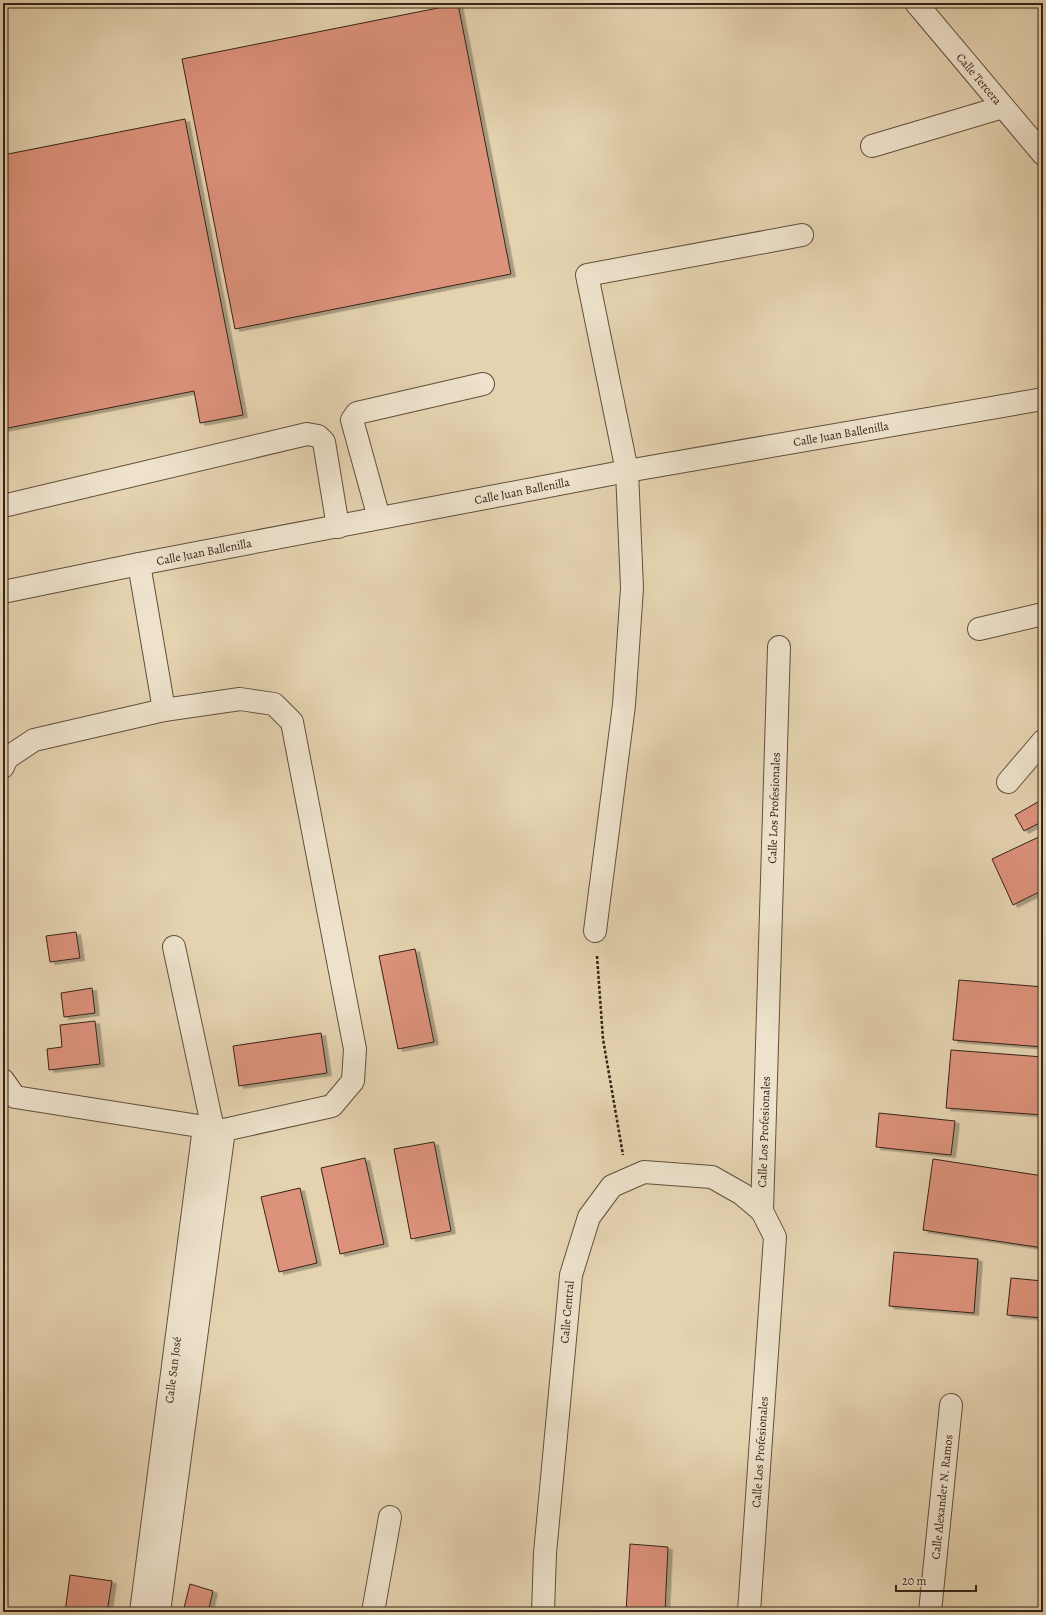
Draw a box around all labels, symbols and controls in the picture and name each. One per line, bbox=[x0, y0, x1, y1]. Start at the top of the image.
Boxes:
street label: Calle Tercera bbox=[953, 50, 1006, 108]
street label: Calle Juan Ballenilla bbox=[792, 418, 890, 450]
street label: Calle Juan Ballenilla bbox=[473, 474, 571, 508]
street label: Calle Juan Ballenilla bbox=[155, 535, 253, 569]
street label: Calle Los Profesionales bbox=[764, 752, 784, 864]
street label: Calle Los Profesionales bbox=[754, 1076, 774, 1188]
street label: Calle Central bbox=[556, 1280, 578, 1344]
street label: Calle San José bbox=[161, 1336, 185, 1404]
street label: Calle Los Profesionales bbox=[748, 1396, 772, 1508]
street label: Calle Alexander N. Ramos bbox=[927, 1434, 957, 1560]
scale bar bbox=[896, 1567, 976, 1593]
text: 20 m bbox=[902, 1573, 926, 1589]

